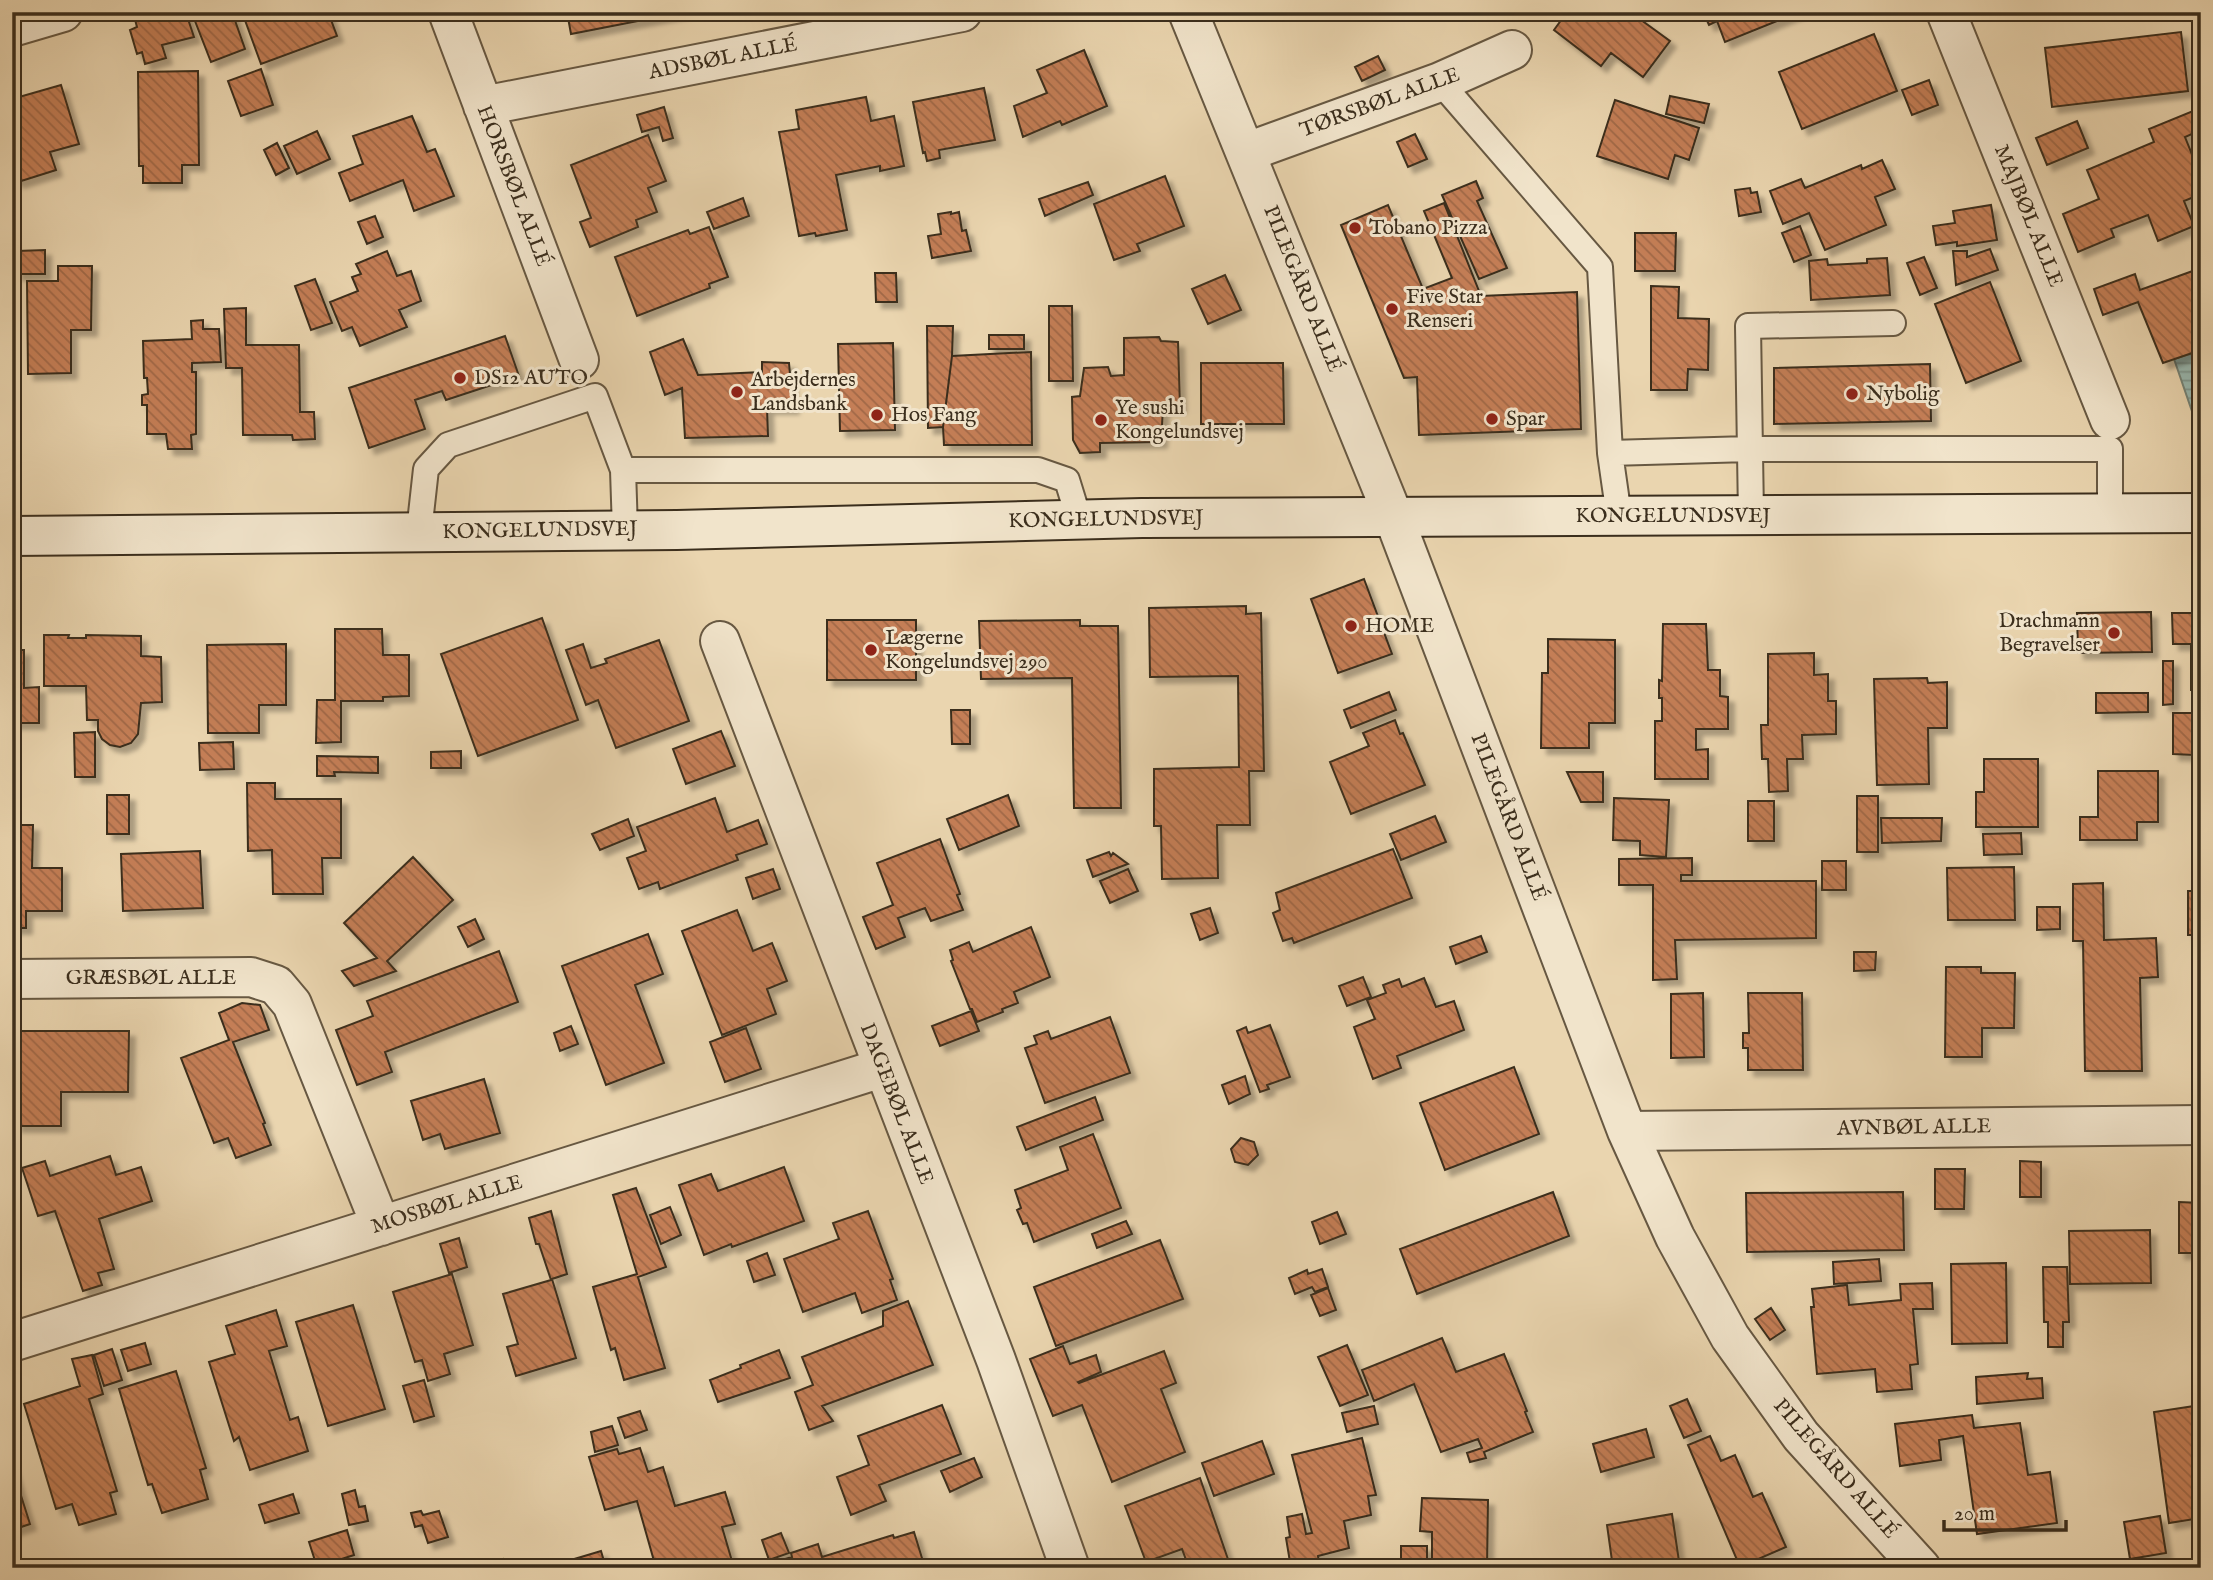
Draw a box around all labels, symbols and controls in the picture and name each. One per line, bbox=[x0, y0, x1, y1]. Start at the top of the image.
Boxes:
street label: ADSBØL ALLÉ bbox=[645, 30, 800, 87]
street label: TØRSBØL ALLE bbox=[1296, 62, 1464, 144]
street label: HORSBØL ALLÉ bbox=[470, 101, 557, 271]
street label: MAJBØL ALLE bbox=[1987, 141, 2069, 291]
street label: PILEGÅRD ALLÉ bbox=[1256, 201, 1349, 376]
place label: Tobano Pizza bbox=[1369, 215, 1488, 242]
marker: Tobano Pizza bbox=[1347, 220, 1363, 236]
place label: Five Star Renseri bbox=[1406, 284, 1483, 335]
marker: Five Star Renseri bbox=[1384, 301, 1400, 317]
place label: DS12 AUTO bbox=[474, 365, 588, 392]
place label: Arbejdernes Landsbank bbox=[750, 367, 856, 418]
marker: DS12 AUTO bbox=[452, 370, 468, 386]
place label: Nybolig bbox=[1866, 381, 1940, 408]
marker: Arbejdernes Landsbank bbox=[729, 384, 745, 400]
marker: Nybolig bbox=[1844, 386, 1860, 402]
place label: Ye sushi Kongelundsvej bbox=[1115, 395, 1244, 446]
place label: Hos Fang bbox=[891, 402, 977, 429]
place label: Spar bbox=[1506, 406, 1545, 433]
marker: Hos Fang bbox=[869, 407, 885, 423]
marker: Spar bbox=[1484, 411, 1500, 427]
marker: Ye sushi Kongelundsvej bbox=[1093, 412, 1109, 428]
street label: KONGELUNDSVEJ bbox=[1575, 503, 1771, 530]
street label: KONGELUNDSVEJ bbox=[1008, 505, 1204, 535]
street label: KONGELUNDSVEJ bbox=[442, 516, 638, 546]
place label: Drachmann Begravelser bbox=[1998, 608, 2100, 659]
place label: HOME bbox=[1365, 613, 1434, 640]
marker: HOME bbox=[1343, 618, 1359, 634]
place label: Lægerne Kongelundsvej 290 bbox=[885, 625, 1048, 676]
marker: Drachmann Begravelser bbox=[2106, 625, 2122, 641]
marker: Lægerne Kongelundsvej 290 bbox=[863, 642, 879, 658]
street label: PILEGÅRD ALLÉ bbox=[1464, 729, 1553, 905]
street label: GRÆSBØL ALLE bbox=[66, 965, 236, 992]
street label: DAGEBØL ALLE bbox=[853, 1019, 939, 1189]
street label: AVNBØL ALLE bbox=[1836, 1113, 1991, 1143]
street label: MOSBØL ALLE bbox=[368, 1169, 526, 1241]
street label: PILEGÅRD ALLÉ bbox=[1767, 1393, 1904, 1545]
scale bar bbox=[1944, 1489, 2066, 1533]
text: 20 m bbox=[1954, 1501, 1995, 1528]

